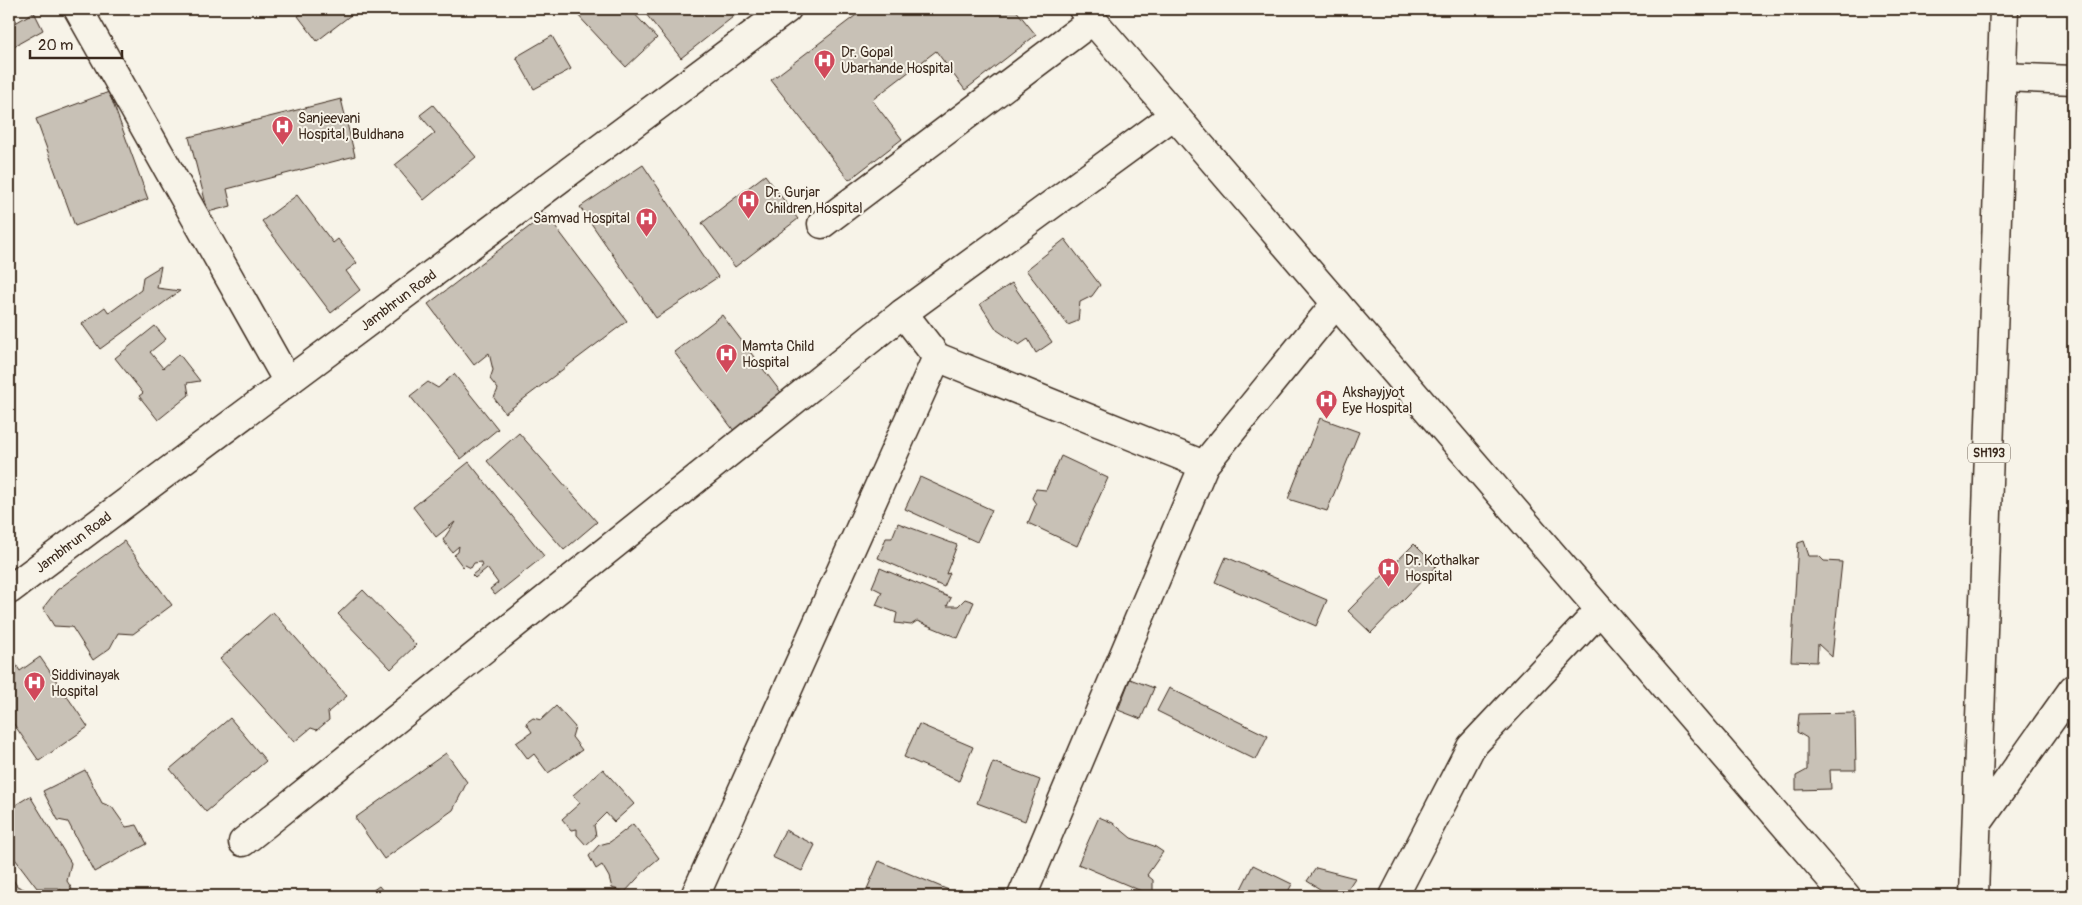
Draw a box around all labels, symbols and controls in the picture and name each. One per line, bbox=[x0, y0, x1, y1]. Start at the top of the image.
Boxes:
scale bar bbox=[30, 28, 122, 60]
text: 20 m bbox=[38, 36, 73, 55]
place label: Dr. Gopal Ubarhande Hospital bbox=[841, 44, 953, 77]
hospital icon: Dr. Gopal Ubarhande Hospital bbox=[813, 48, 837, 79]
place label: Sanjeevani Hospital, Buldhana bbox=[298, 110, 404, 143]
hospital icon: Sanjeevani Hospital, Buldhana bbox=[270, 114, 294, 145]
place label: Dr. Gurjar Children Hospital bbox=[765, 184, 863, 217]
hospital icon: Dr. Gurjar Children Hospital bbox=[737, 188, 761, 219]
hospital icon: Samvad Hospital bbox=[634, 206, 658, 237]
place label: Samvad Hospital bbox=[533, 210, 630, 227]
street label: Jambhrun Road bbox=[357, 266, 440, 335]
place label: Mamta Child Hospital bbox=[742, 338, 814, 371]
hospital icon: Mamta Child Hospital bbox=[714, 342, 738, 373]
place label: Akshayjyot Eye Hospital bbox=[1342, 384, 1412, 417]
hospital icon: Akshayjyot Eye Hospital bbox=[1314, 388, 1338, 419]
road number: SH193 bbox=[1968, 443, 2010, 462]
street label: Jambhrun Road bbox=[32, 508, 115, 577]
place label: Dr. Kothalkar Hospital bbox=[1405, 552, 1479, 585]
hospital icon: Dr. Kothalkar Hospital bbox=[1377, 556, 1401, 587]
place label: Siddivinayak Hospital bbox=[51, 667, 120, 700]
hospital icon: Siddivinayak Hospital bbox=[23, 671, 47, 702]

